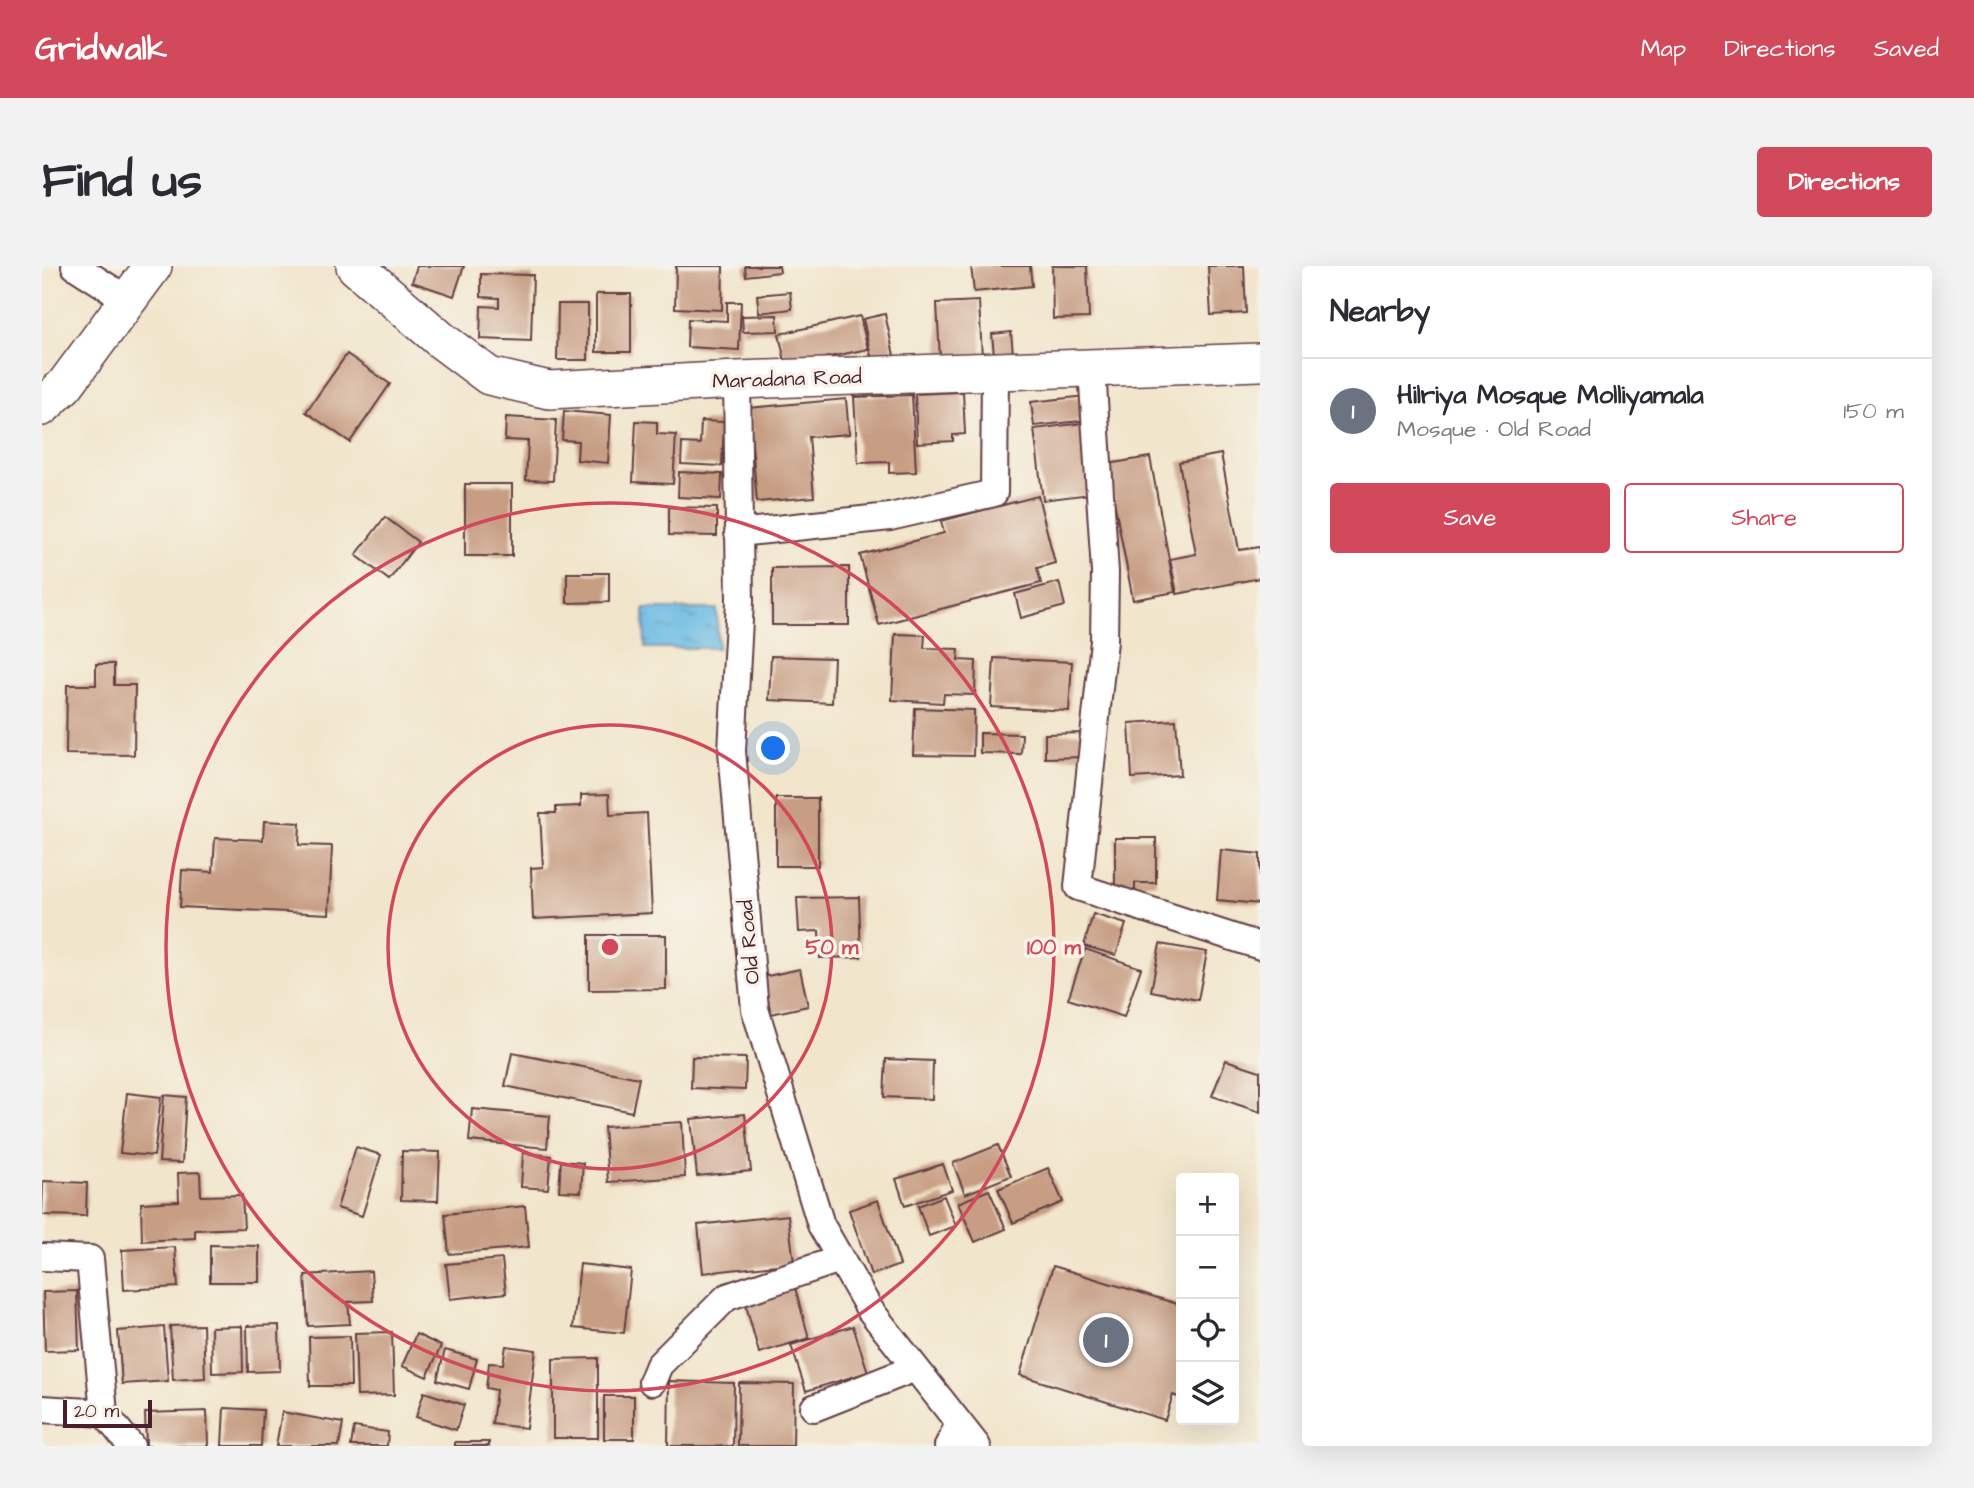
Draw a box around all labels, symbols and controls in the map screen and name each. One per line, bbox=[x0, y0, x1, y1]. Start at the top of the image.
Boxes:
text: Gridwalk bbox=[35, 26, 167, 72]
text: Map bbox=[1641, 32, 1686, 66]
text: Directions bbox=[1724, 32, 1836, 66]
text: Saved bbox=[1874, 32, 1939, 66]
button: Directions bbox=[1757, 147, 1932, 217]
text: Find us bbox=[42, 148, 202, 216]
text: Nearby bbox=[1330, 291, 1430, 333]
street label: Maradana Road bbox=[712, 362, 862, 396]
text: Hilriya Mosque Molliyamala bbox=[1397, 377, 1704, 413]
text: 1 bbox=[1352, 395, 1354, 427]
text: 150 m bbox=[1843, 395, 1904, 427]
text: Mosque · Old Road bbox=[1397, 413, 1591, 445]
button: Save bbox=[1330, 483, 1610, 553]
button: Share bbox=[1624, 483, 1904, 553]
your location bbox=[756, 731, 790, 765]
street label: Old Road bbox=[731, 898, 767, 985]
text: 50 m bbox=[806, 933, 859, 962]
text: 100 m bbox=[1027, 933, 1082, 962]
centre of rings bbox=[598, 935, 622, 959]
map controls bbox=[1176, 1173, 1239, 1425]
button: + bbox=[1176, 1173, 1239, 1236]
button: − bbox=[1176, 1236, 1239, 1299]
button: locate bbox=[1176, 1299, 1239, 1362]
pin: 1 bbox=[1083, 1314, 1129, 1366]
button: layers bbox=[1176, 1362, 1239, 1425]
scale bar bbox=[63, 1397, 152, 1429]
text: 20 m bbox=[74, 1398, 119, 1425]

